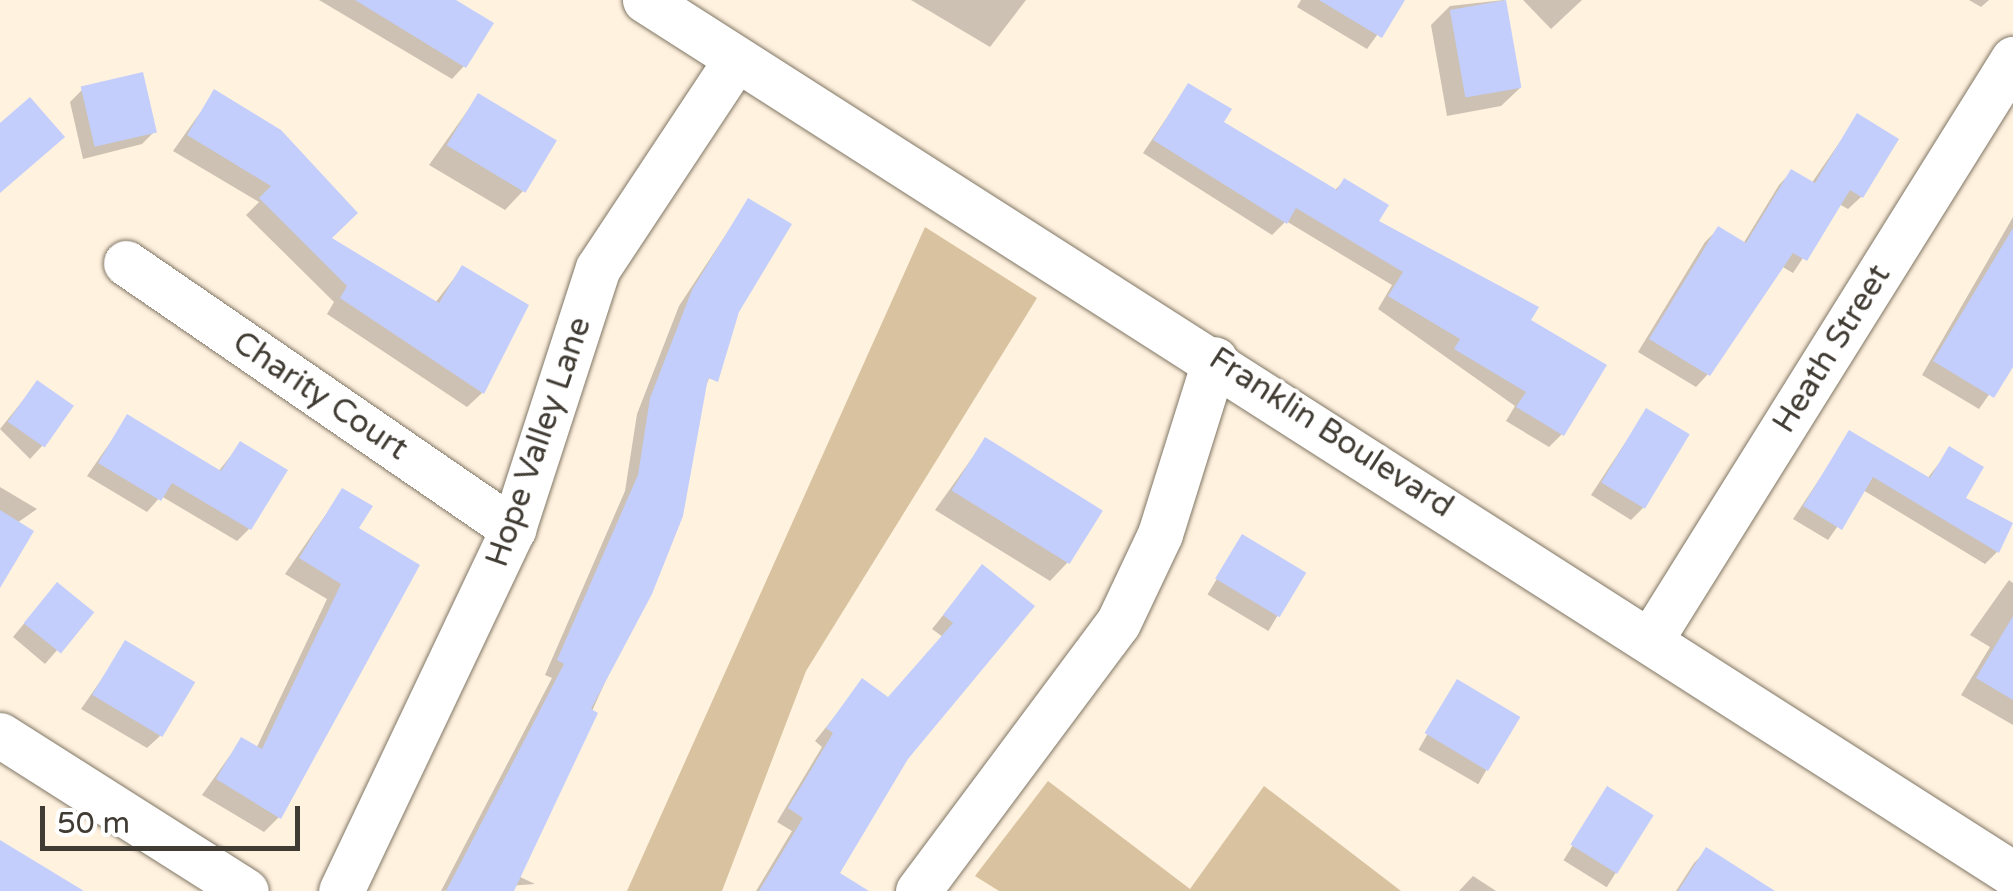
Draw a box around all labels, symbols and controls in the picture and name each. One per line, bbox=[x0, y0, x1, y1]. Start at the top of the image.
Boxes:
street label: Heath Street bbox=[1765, 258, 1899, 440]
street label: Hope Valley Lane bbox=[478, 312, 600, 572]
street label: Charity Court bbox=[225, 323, 415, 469]
street label: Franklin Boulevard bbox=[1202, 340, 1460, 526]
scale bar bbox=[45, 786, 305, 848]
text: 50 m bbox=[57, 805, 130, 842]

